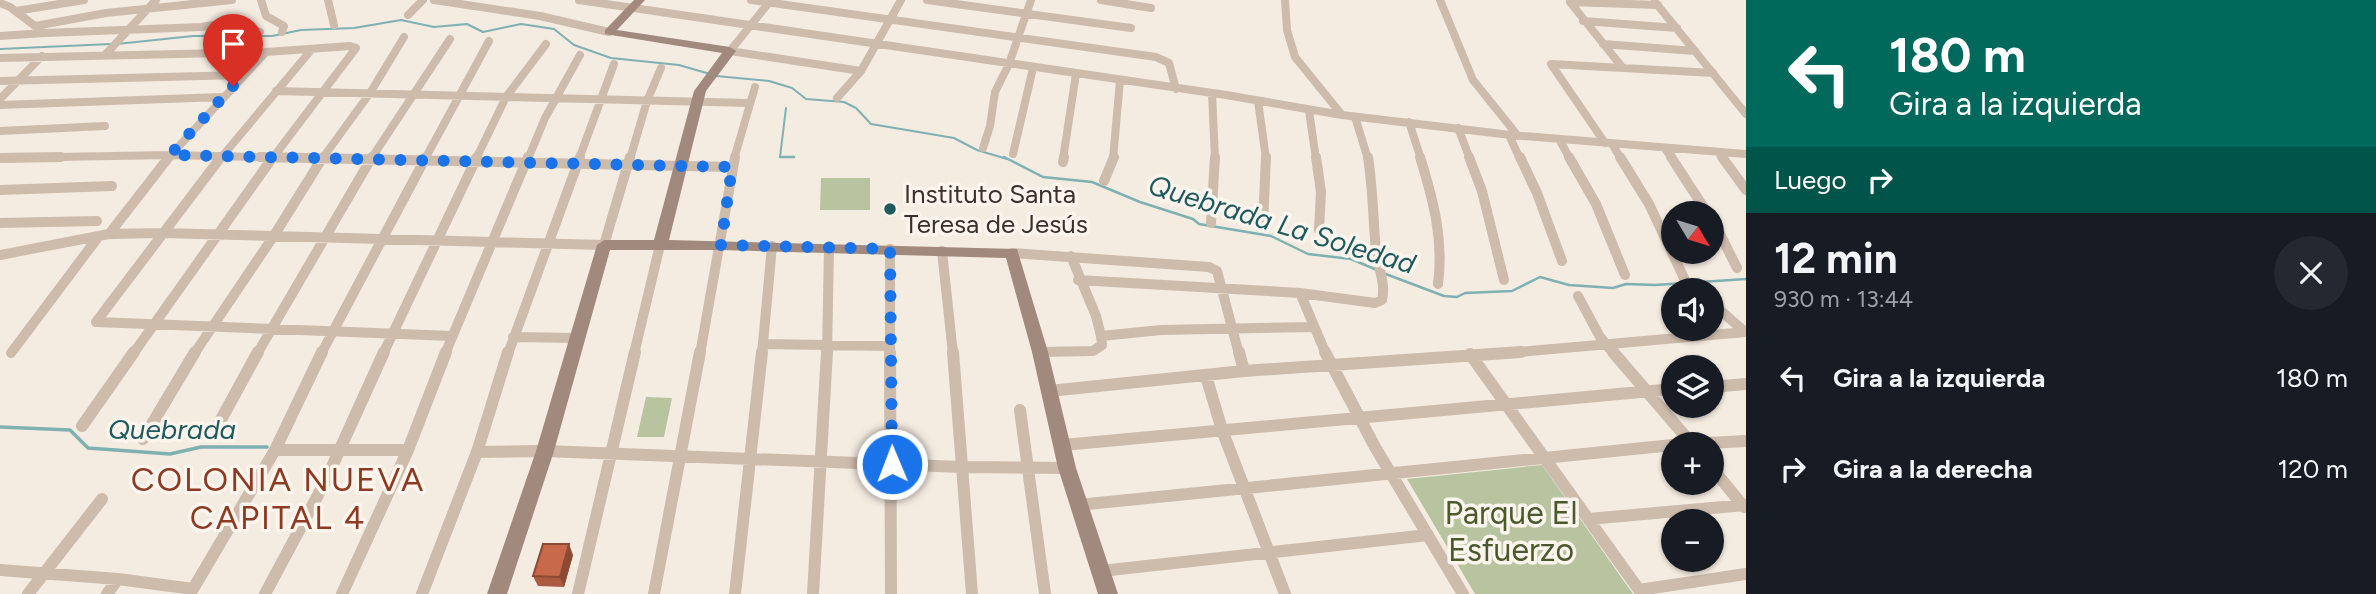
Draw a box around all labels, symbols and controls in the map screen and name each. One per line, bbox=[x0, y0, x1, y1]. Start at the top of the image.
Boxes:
pin bbox=[203, 14, 263, 86]
icon: arrive bbox=[214, 25, 252, 63]
text: 180 m bbox=[1889, 25, 2026, 84]
icon: left bbox=[1774, 28, 1865, 119]
text: Gira a la izquierda bbox=[1889, 85, 2142, 123]
icon: right bbox=[1861, 161, 1899, 199]
text: Luego bbox=[1774, 164, 1847, 196]
water label: Quebrada La Soledad bbox=[1144, 167, 1420, 281]
place label: Instituto Santa Teresa de Jesús bbox=[904, 178, 1088, 240]
marker: Instituto Santa Teresa de Jesús bbox=[882, 201, 898, 217]
north arrow bbox=[1661, 201, 1724, 264]
map controls bbox=[1661, 201, 1724, 572]
text: 12 min bbox=[1774, 233, 1898, 284]
button: close bbox=[2274, 236, 2348, 310]
button: sound bbox=[1661, 278, 1724, 341]
text: 930 m · 13:44 bbox=[1774, 285, 1913, 313]
button: layers bbox=[1661, 355, 1724, 418]
icon: left bbox=[1774, 359, 1812, 397]
text: Gira a la izquierda bbox=[1833, 362, 2045, 394]
text: 180 m bbox=[2276, 362, 2348, 394]
water label: Quebrada bbox=[108, 412, 236, 446]
position arrow bbox=[855, 427, 929, 501]
button: + bbox=[1661, 432, 1724, 495]
icon: right bbox=[1774, 450, 1812, 488]
text: Gira a la derecha bbox=[1833, 453, 2033, 485]
text: 120 m bbox=[2278, 453, 2348, 485]
district label: COLONIA NUEVA CAPITAL 4 bbox=[131, 460, 425, 537]
park label: Parque El Esfuerzo bbox=[1444, 494, 1578, 569]
button: − bbox=[1661, 509, 1724, 572]

